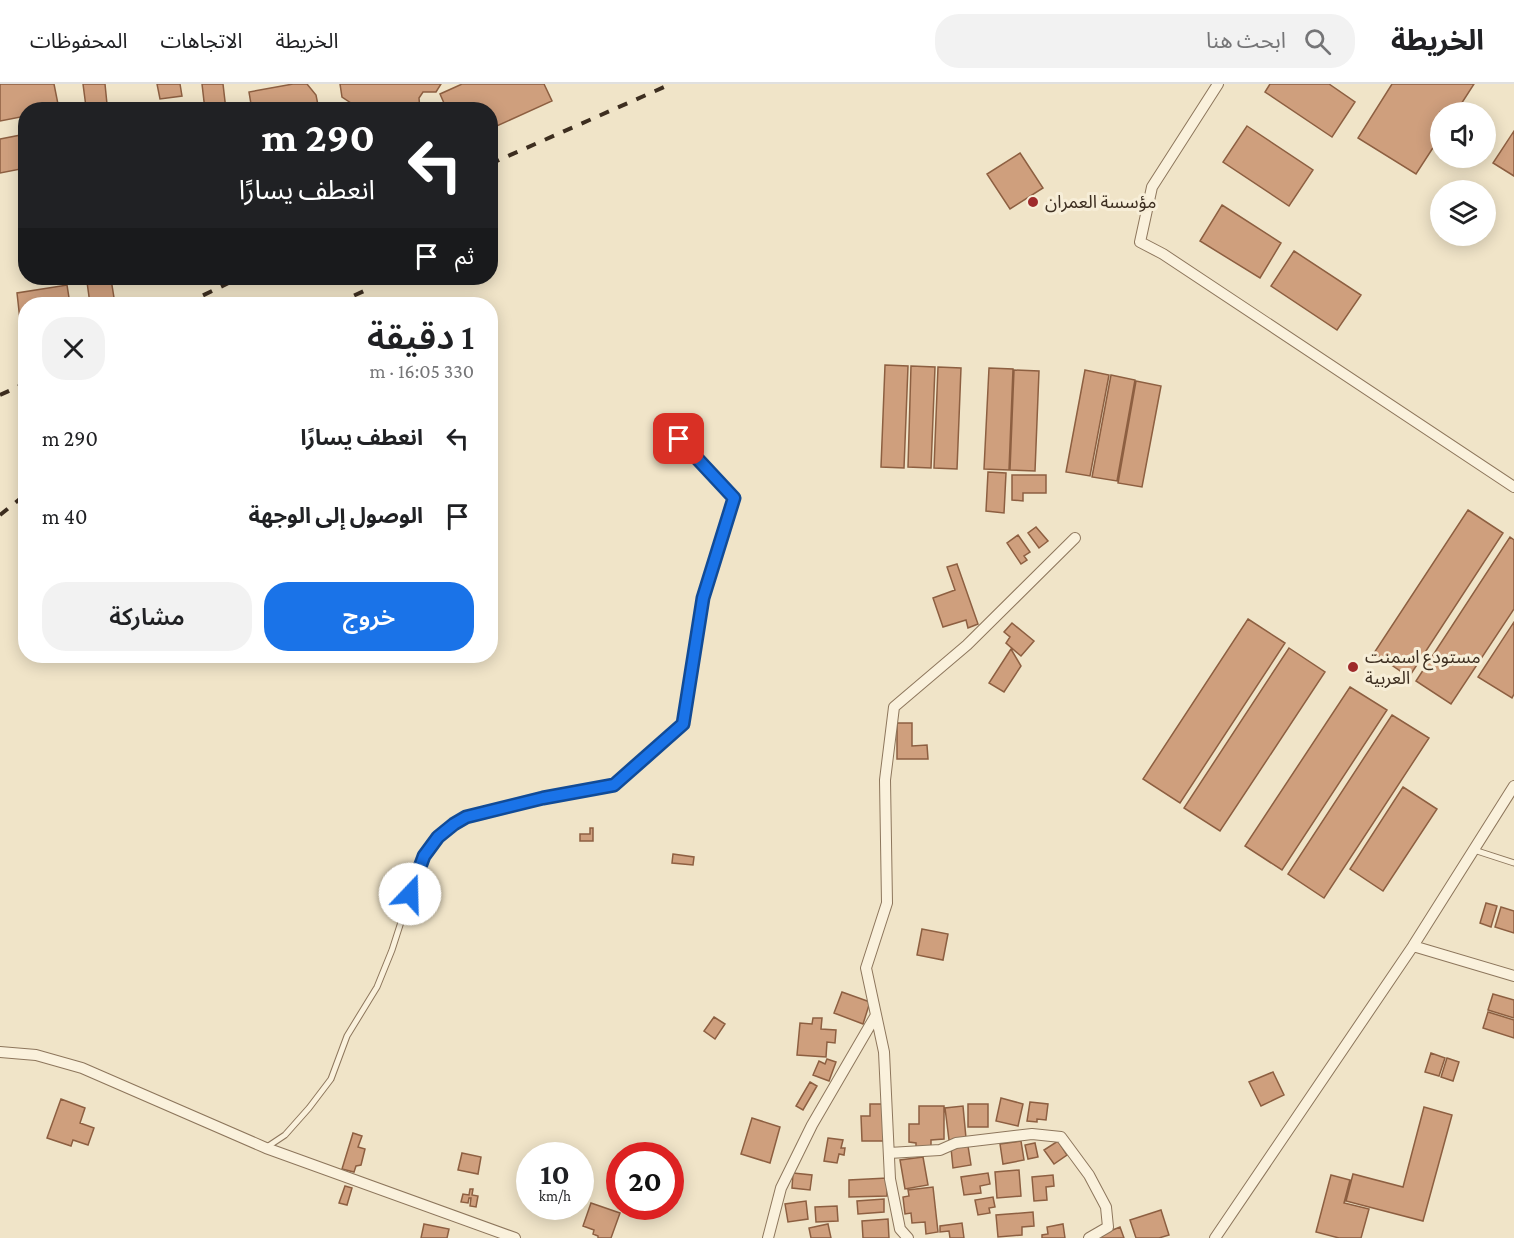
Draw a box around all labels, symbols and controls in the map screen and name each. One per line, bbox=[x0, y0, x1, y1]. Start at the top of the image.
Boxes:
search box bbox=[935, 14, 1355, 68]
icon: search bbox=[1301, 25, 1334, 58]
text: الخريطة bbox=[1391, 25, 1484, 56]
text: ابحث هنا bbox=[1206, 28, 1286, 53]
text: المحفوظات bbox=[30, 29, 127, 53]
text: الاتجاهات bbox=[160, 29, 242, 53]
text: الخريطة bbox=[275, 29, 338, 53]
map controls bbox=[1430, 102, 1496, 246]
button: sound bbox=[1430, 102, 1496, 168]
text: 290 m bbox=[262, 113, 375, 160]
icon: left bbox=[396, 126, 474, 204]
text: انعطف يسارًا bbox=[239, 175, 375, 205]
button: layers bbox=[1430, 180, 1496, 246]
place label: مؤسسة العمران bbox=[1045, 192, 1157, 213]
marker: مؤسسة العمران bbox=[1026, 195, 1040, 209]
icon: arrive bbox=[410, 240, 443, 273]
text: ثم bbox=[455, 244, 474, 269]
button: close bbox=[42, 317, 105, 380]
text: 1 دقيقة bbox=[367, 317, 474, 357]
text: 330 m · 16:05 bbox=[370, 360, 474, 382]
pin bbox=[653, 413, 704, 464]
icon: left bbox=[441, 422, 474, 455]
icon: arrive bbox=[662, 422, 695, 455]
text: انعطف يسارًا bbox=[301, 425, 423, 450]
text: 290 m bbox=[42, 426, 98, 451]
icon: arrive bbox=[441, 500, 474, 533]
text: الوصول إلى الوجهة bbox=[248, 503, 423, 528]
text: 40 m bbox=[42, 504, 88, 529]
button: مشاركة bbox=[42, 582, 252, 651]
button: خروج bbox=[264, 582, 474, 651]
place label: مستودع اسمنت العربية bbox=[1365, 647, 1481, 689]
marker: مستودع اسمنت العربية bbox=[1346, 660, 1360, 674]
position arrow bbox=[378, 862, 442, 926]
speed limit sign: 20 bbox=[606, 1142, 684, 1220]
text: 10 bbox=[540, 1157, 570, 1190]
text: km/h bbox=[539, 1188, 571, 1204]

